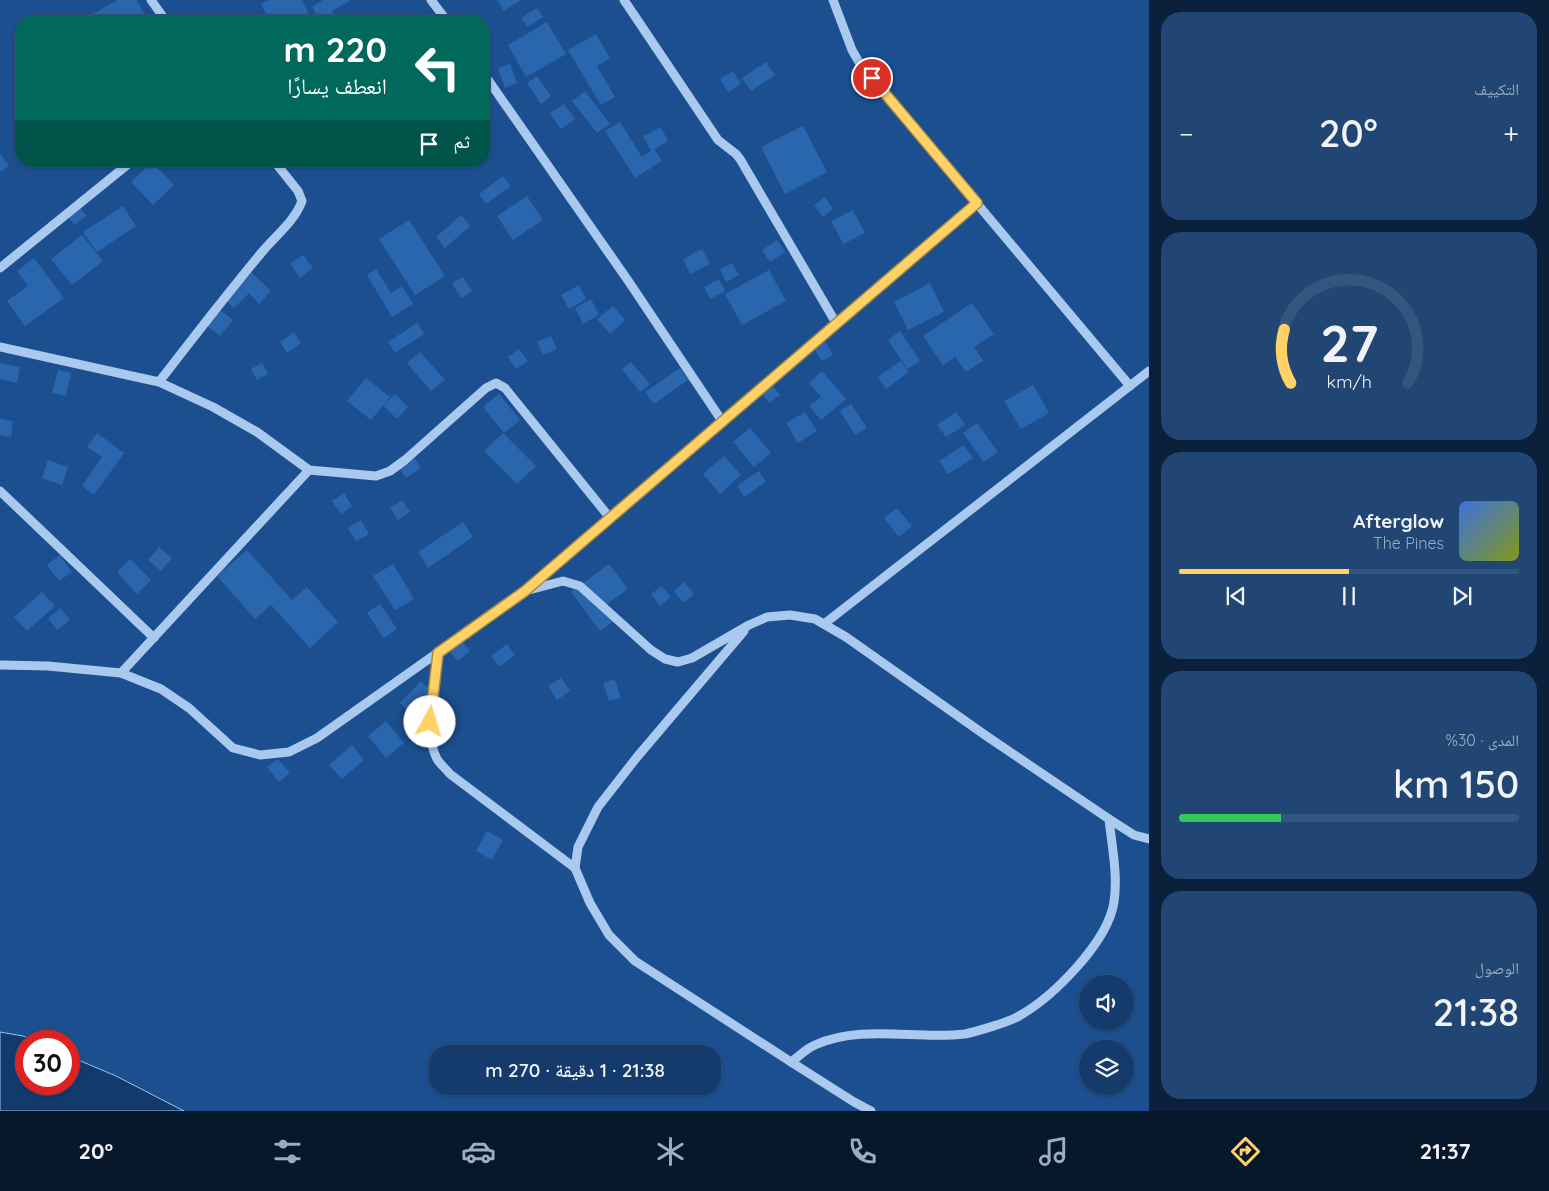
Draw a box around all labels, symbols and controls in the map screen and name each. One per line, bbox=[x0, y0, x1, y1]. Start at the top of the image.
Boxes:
text: 220 m bbox=[284, 27, 387, 71]
icon: left bbox=[405, 35, 470, 100]
pin bbox=[851, 57, 893, 99]
icon: arrive bbox=[858, 64, 886, 92]
text: انعطف يسارًا bbox=[287, 72, 387, 100]
text: التكييف bbox=[1474, 79, 1519, 99]
text: 20° bbox=[1319, 109, 1378, 157]
text: − bbox=[1179, 116, 1194, 151]
text: + bbox=[1503, 116, 1519, 151]
text: ثم bbox=[453, 129, 470, 153]
icon: arrive bbox=[415, 130, 443, 158]
text: 27 bbox=[1320, 310, 1378, 375]
text: km/h bbox=[1326, 370, 1372, 392]
text: Afterglow bbox=[1353, 509, 1444, 533]
text: The Pines bbox=[1373, 533, 1444, 553]
icon: previous bbox=[1222, 582, 1250, 610]
icon: pause bbox=[1335, 582, 1363, 610]
icon: next bbox=[1448, 582, 1476, 610]
position arrow bbox=[403, 695, 455, 747]
text: المدى · 30% bbox=[1446, 730, 1519, 750]
text: 150 km bbox=[1393, 760, 1519, 808]
text: الوصول bbox=[1475, 958, 1519, 978]
map controls bbox=[1079, 975, 1134, 1095]
button: sound bbox=[1079, 975, 1134, 1030]
text: 21:38 bbox=[1433, 988, 1519, 1036]
speed limit sign: 30 bbox=[15, 1030, 80, 1095]
button: layers bbox=[1079, 1040, 1134, 1095]
text: 21:38 · 1 دقيقة · 270 m bbox=[485, 1058, 665, 1082]
icon: filters bbox=[270, 1134, 305, 1169]
icon: car bbox=[461, 1134, 496, 1169]
icon: climate bbox=[653, 1134, 688, 1169]
icon: phone bbox=[845, 1134, 880, 1169]
icon: music bbox=[1036, 1134, 1071, 1169]
icon: directions bbox=[1228, 1134, 1263, 1169]
text: 20° bbox=[78, 1137, 113, 1165]
text: 21:37 bbox=[1420, 1137, 1471, 1165]

